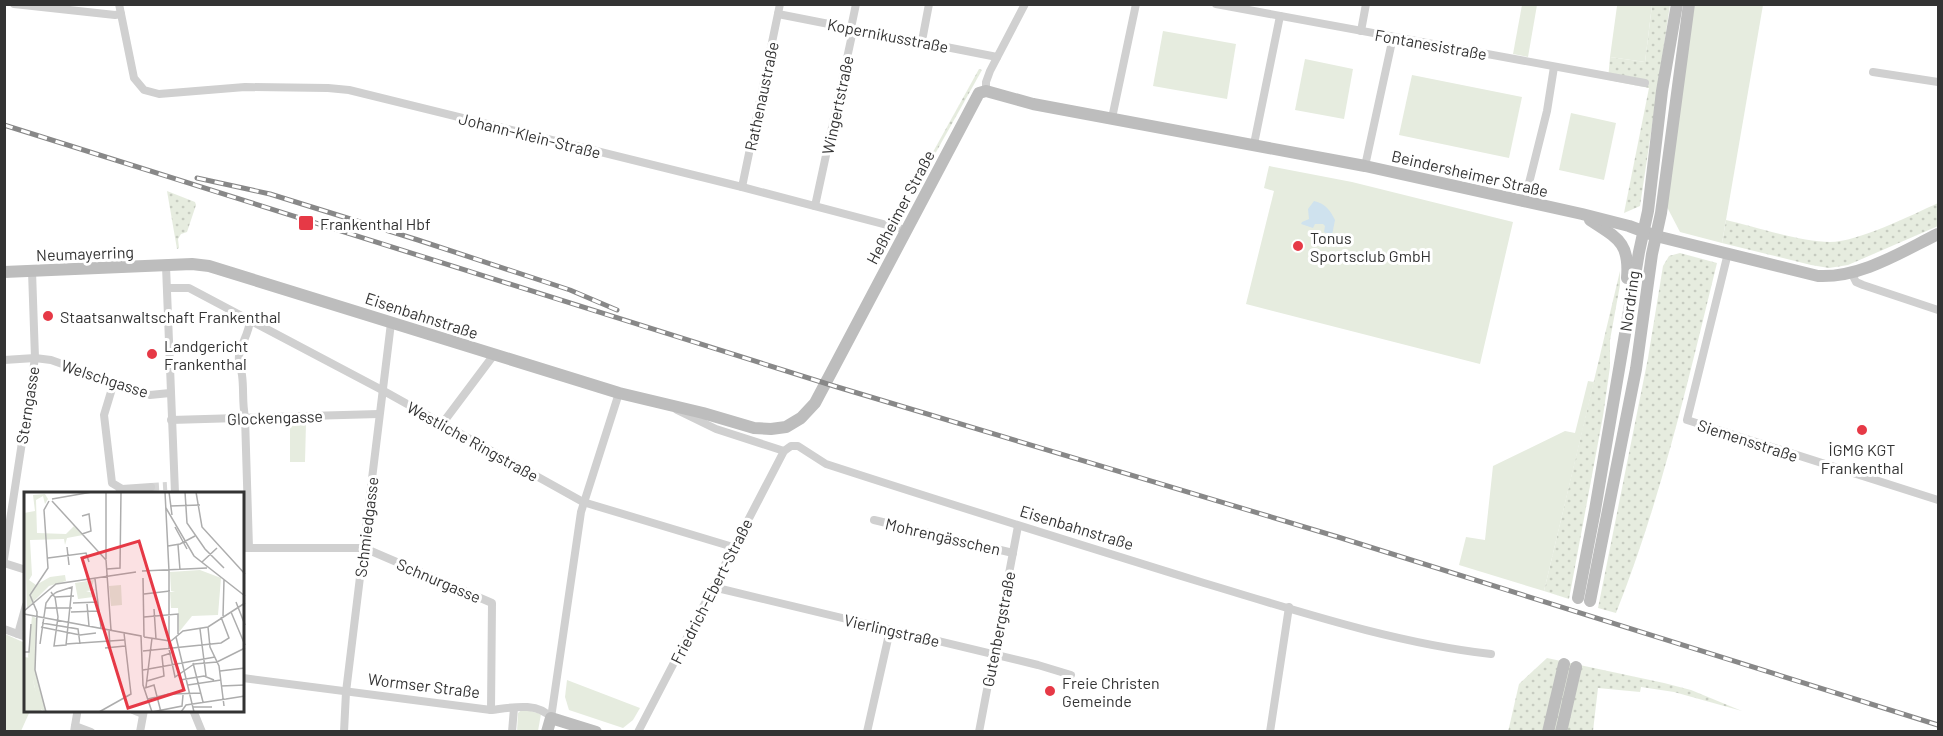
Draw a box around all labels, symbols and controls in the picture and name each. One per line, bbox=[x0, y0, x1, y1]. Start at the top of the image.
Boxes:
street label: Kopernikusstraße bbox=[826, 14, 950, 56]
street label: Fontanesistraße bbox=[1374, 25, 1488, 63]
street label: Rathenaustraße bbox=[740, 40, 782, 152]
street label: Wingertstraße bbox=[817, 54, 857, 156]
street label: Johann-Klein-Straße bbox=[457, 108, 603, 162]
street label: Beindersheimer Straße bbox=[1390, 146, 1550, 200]
street label: Heßheimer Straße bbox=[862, 147, 938, 267]
marker: Frankenthal Hbf bbox=[297, 214, 315, 232]
place label: Frankenthal Hbf bbox=[320, 214, 431, 233]
place label: Tonus Sportsclub GmbH bbox=[1310, 228, 1431, 265]
marker: Tonus Sportsclub GmbH bbox=[1291, 239, 1305, 253]
street label: Neumayerring bbox=[36, 242, 134, 264]
street label: Nordring bbox=[1615, 269, 1643, 333]
street label: Eisenbahnstraße bbox=[363, 288, 481, 342]
place label: Staatsanwaltschaft Frankenthal bbox=[60, 307, 281, 326]
marker: Staatsanwaltschaft Frankenthal bbox=[41, 309, 55, 323]
place label: Landgericht Frankenthal bbox=[164, 336, 248, 373]
marker: Landgericht Frankenthal bbox=[145, 347, 159, 361]
street label: Welschgasse bbox=[59, 355, 151, 401]
street label: Sterngasse bbox=[11, 365, 43, 445]
street label: Westliche Ringstraße bbox=[404, 397, 542, 485]
street label: Glockengasse bbox=[227, 406, 323, 428]
street label: Siemensstraße bbox=[1695, 415, 1801, 465]
marker: İGMG KGT Frankenthal bbox=[1855, 423, 1869, 437]
place label: İGMG KGT Frankenthal bbox=[1821, 440, 1903, 477]
street label: Schmiedgasse bbox=[350, 476, 382, 578]
inset map bbox=[24, 492, 244, 712]
street label: Eisenbahnstraße bbox=[1018, 501, 1136, 553]
street label: Mohrengässchen bbox=[884, 514, 1002, 558]
street label: Friedrich-Ebert-Straße bbox=[666, 515, 756, 667]
street label: Schnurgasse bbox=[394, 554, 484, 606]
street label: Gutenbergstraße bbox=[977, 570, 1019, 688]
street label: Vierlingstraße bbox=[842, 610, 942, 650]
street label: Wormser Straße bbox=[367, 669, 481, 701]
place label: Freie Christen Gemeinde bbox=[1062, 673, 1160, 710]
marker: Freie Christen Gemeinde bbox=[1043, 684, 1057, 698]

